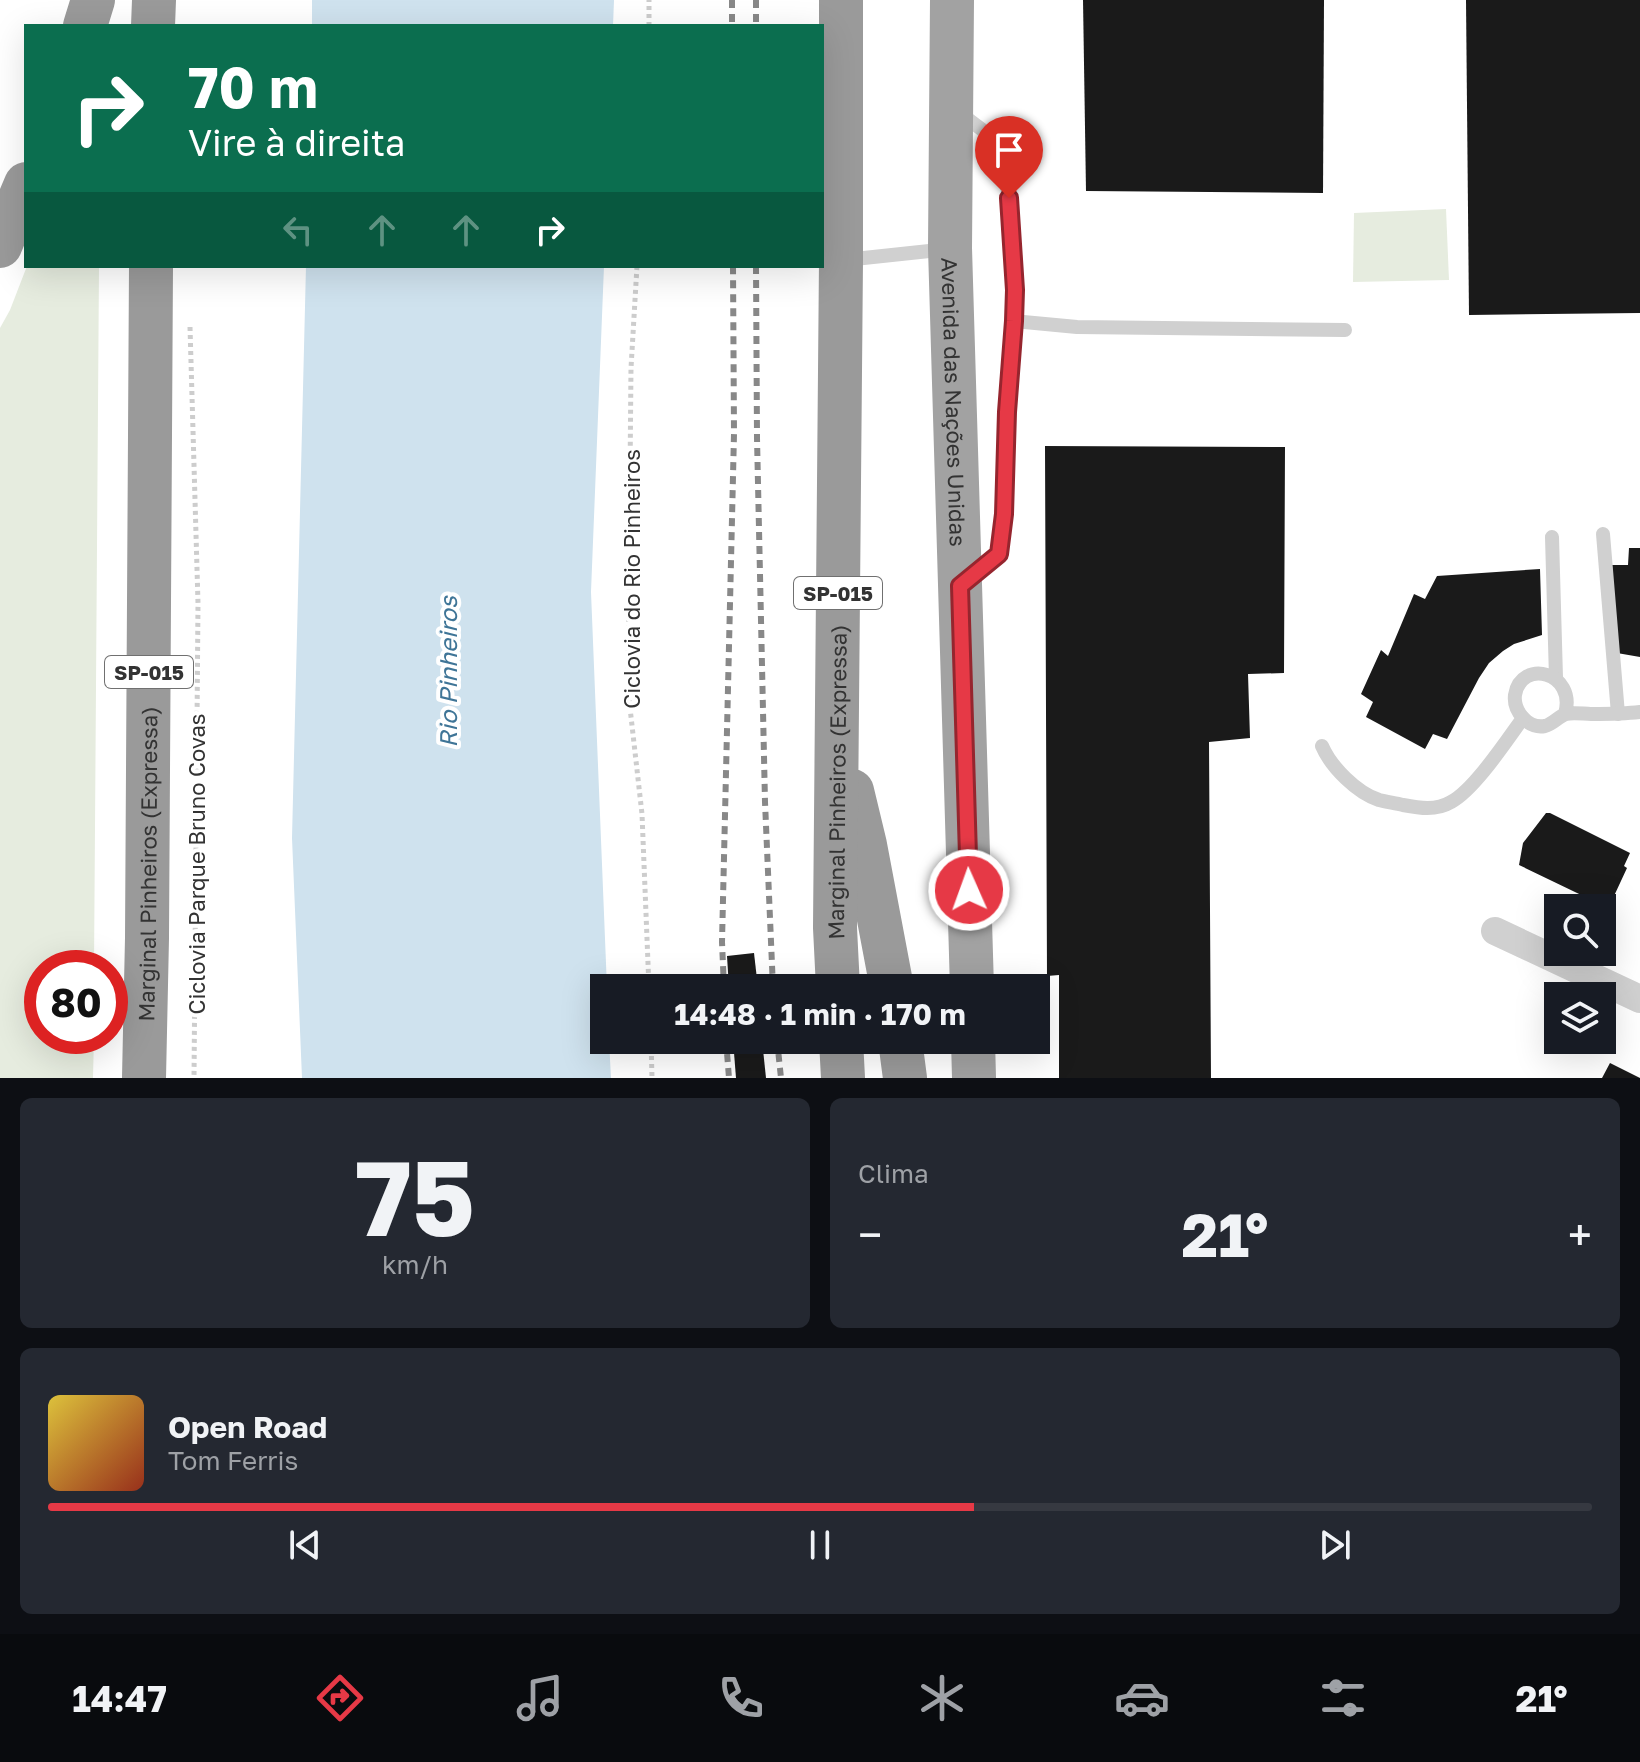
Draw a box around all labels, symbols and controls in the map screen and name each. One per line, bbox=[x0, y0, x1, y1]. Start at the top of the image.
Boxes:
text: 70 m bbox=[188, 53, 318, 120]
icon: right bbox=[56, 56, 160, 160]
pin bbox=[975, 116, 1043, 198]
text: Vire à direita bbox=[188, 121, 405, 164]
icon: arrive bbox=[987, 128, 1031, 172]
icon: left bbox=[276, 208, 320, 252]
icon: ahead bbox=[360, 208, 404, 252]
icon: ahead bbox=[444, 208, 488, 252]
icon: right bbox=[528, 208, 572, 252]
street label: Avenida das Nações Unidas bbox=[937, 257, 972, 547]
street label: Ciclovia do Rio Pinheiros bbox=[618, 449, 645, 709]
road number: SP-015 bbox=[794, 577, 882, 609]
water label: Rio Pinheiros bbox=[433, 595, 462, 748]
street label: Marginal Pinheiros (Expressa) bbox=[821, 624, 851, 940]
road number: SP-015 bbox=[105, 656, 193, 688]
street label: Marginal Pinheiros (Expressa) bbox=[132, 706, 162, 1022]
street label: Ciclovia Parque Bruno Covas bbox=[183, 714, 210, 1014]
position arrow bbox=[927, 848, 1011, 932]
map controls bbox=[1544, 894, 1616, 1054]
button: search bbox=[1544, 894, 1616, 966]
speed limit sign: 80 bbox=[24, 950, 128, 1054]
button: layers bbox=[1544, 982, 1616, 1054]
text: 14:48 · 1 min · 170 m bbox=[674, 996, 966, 1032]
text: 75 bbox=[355, 1134, 475, 1259]
text: Clima bbox=[858, 1158, 929, 1189]
text: 21° bbox=[1182, 1198, 1268, 1270]
text: − bbox=[858, 1208, 882, 1261]
text: + bbox=[1568, 1208, 1592, 1261]
text: km/h bbox=[382, 1249, 448, 1280]
text: Open Road bbox=[168, 1409, 327, 1445]
text: Tom Ferris bbox=[168, 1445, 298, 1476]
icon: previous bbox=[283, 1523, 327, 1567]
icon: pause bbox=[798, 1523, 842, 1567]
icon: next bbox=[1313, 1523, 1357, 1567]
icon: directions bbox=[312, 1670, 368, 1726]
icon: music bbox=[512, 1670, 568, 1726]
icon: phone bbox=[713, 1670, 769, 1726]
icon: climate bbox=[914, 1670, 970, 1726]
icon: car bbox=[1114, 1670, 1170, 1726]
icon: filters bbox=[1315, 1670, 1371, 1726]
text: 14:47 bbox=[72, 1677, 167, 1720]
text: 21° bbox=[1515, 1677, 1568, 1720]

